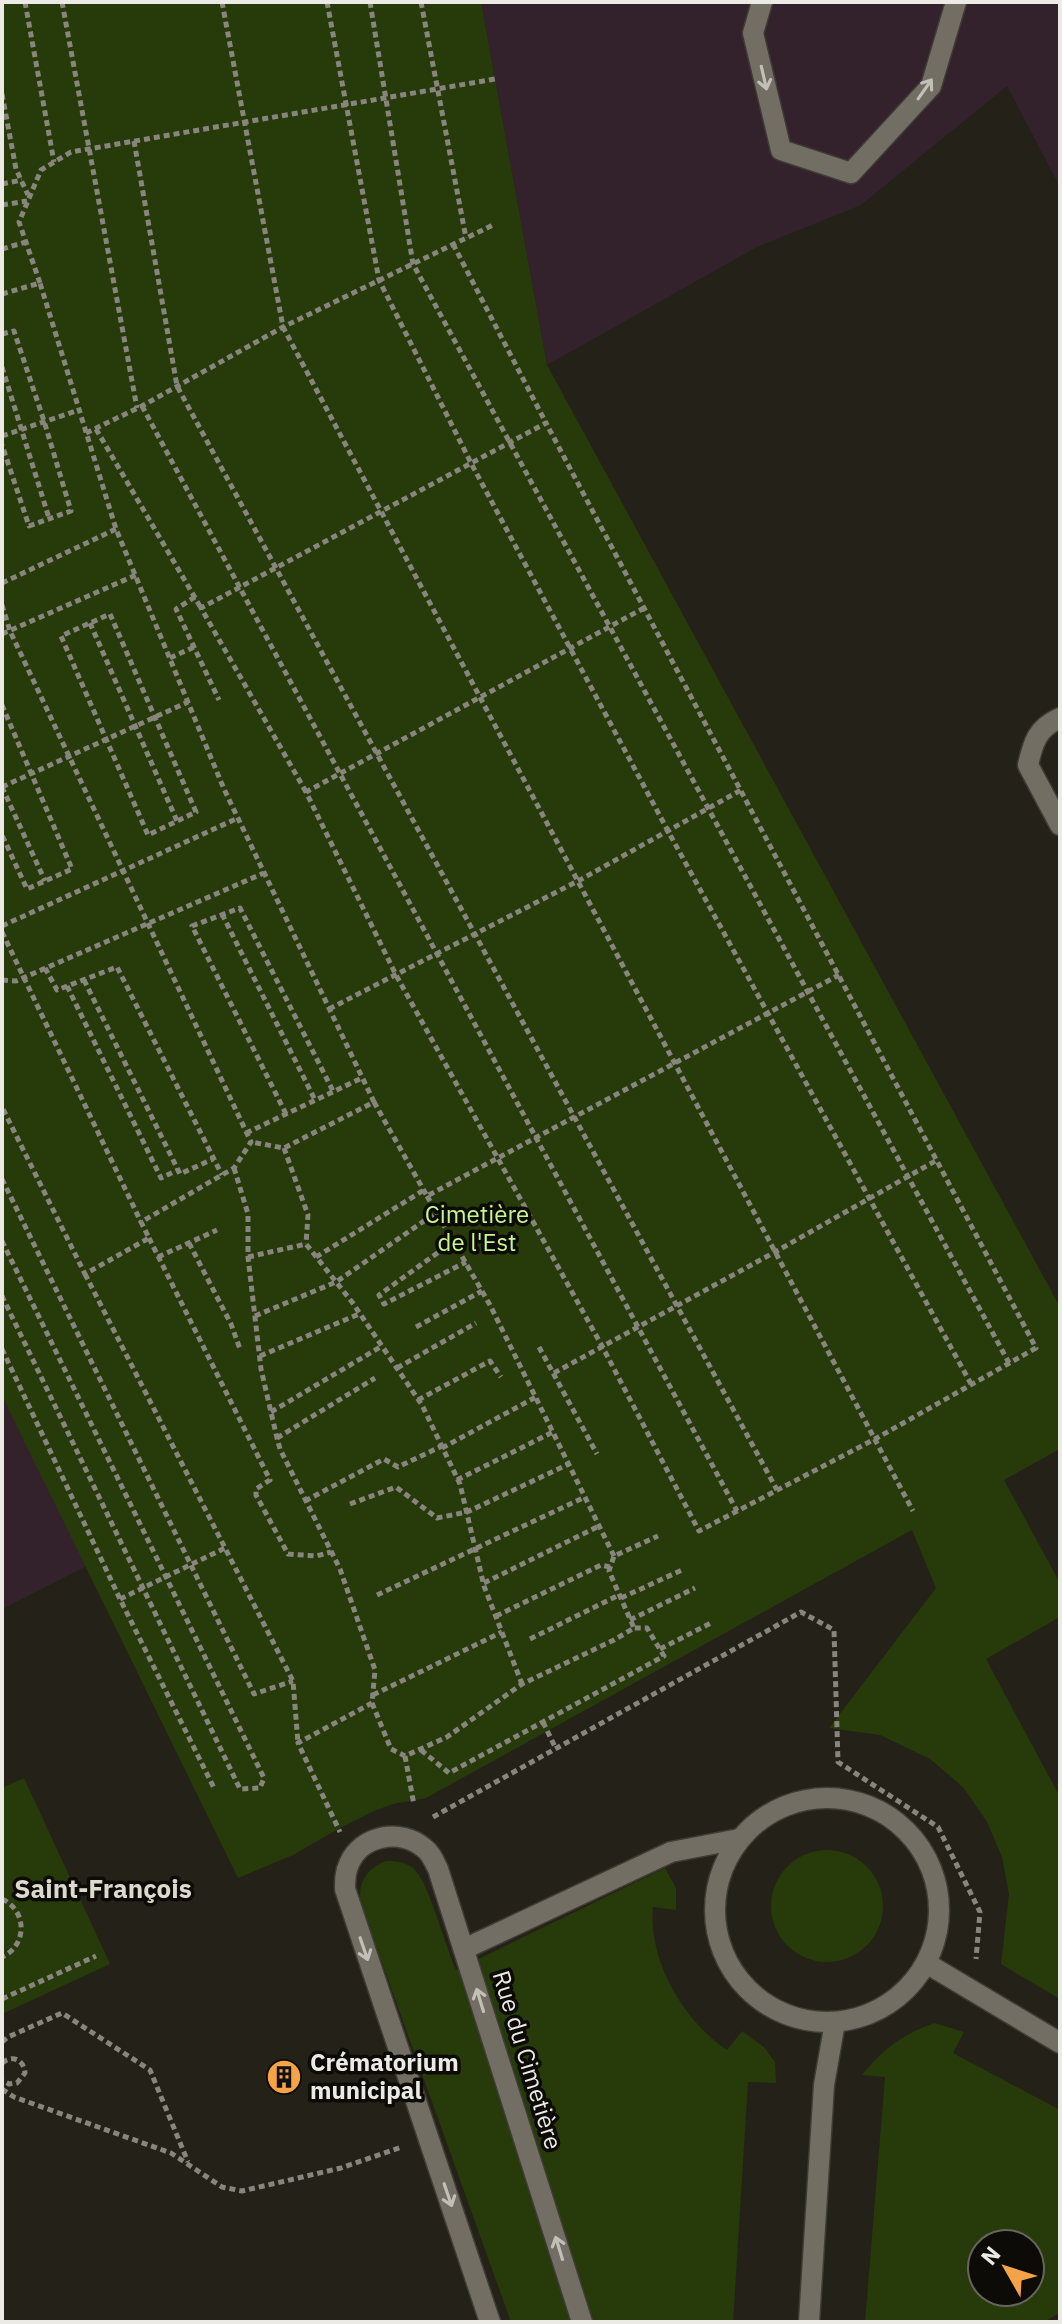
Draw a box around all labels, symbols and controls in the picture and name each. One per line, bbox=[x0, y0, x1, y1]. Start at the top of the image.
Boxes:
one-way arrow bbox=[757, 64, 772, 90]
one-way arrow bbox=[917, 79, 933, 101]
park label: Cimetière de l'Est bbox=[425, 1198, 529, 1258]
district label: Saint-François bbox=[14, 1871, 192, 1905]
one-way arrow bbox=[358, 1936, 373, 1961]
street label: Rue du Cimetière bbox=[486, 1966, 570, 2153]
one-way arrow bbox=[472, 1987, 487, 2012]
place label: Crématorium municipal bbox=[310, 2046, 459, 2106]
building icon: Crématorium municipal bbox=[265, 2058, 303, 2096]
one-way arrow bbox=[441, 2182, 456, 2207]
north arrow bbox=[966, 2228, 1046, 2308]
one-way arrow bbox=[550, 2235, 565, 2260]
text: N bbox=[974, 2240, 1006, 2270]

